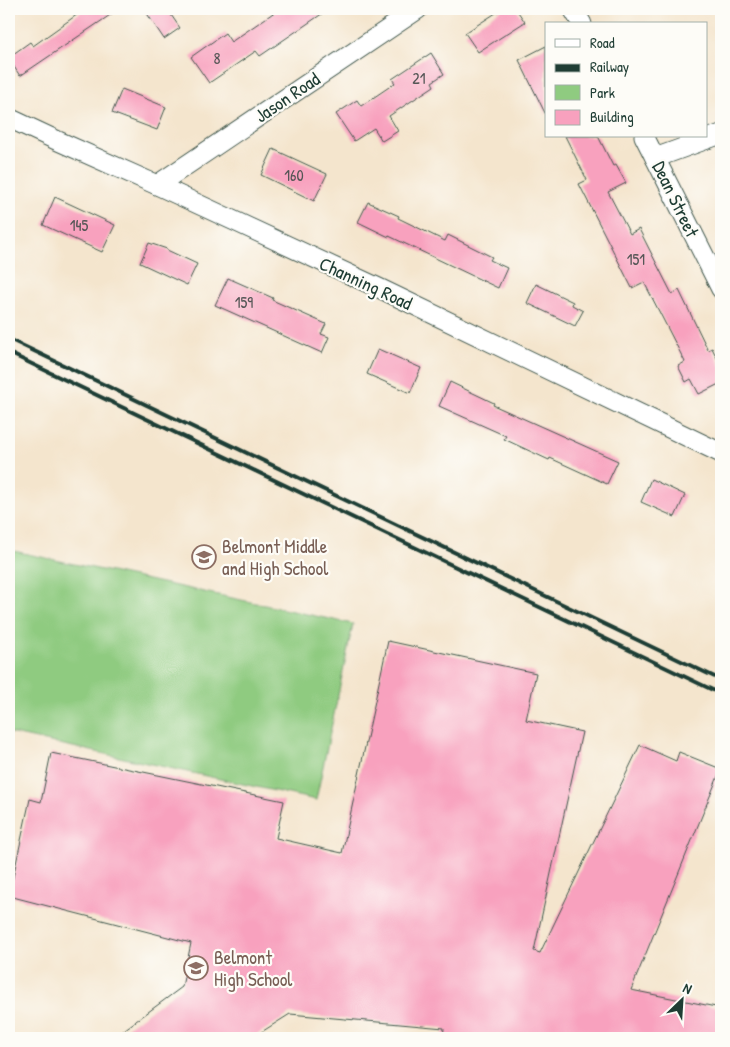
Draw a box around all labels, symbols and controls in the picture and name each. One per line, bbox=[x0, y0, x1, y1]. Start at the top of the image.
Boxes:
legend bbox=[545, 22, 708, 138]
text: Road bbox=[590, 32, 615, 53]
house number: 8 bbox=[214, 47, 221, 69]
text: Railway bbox=[590, 56, 629, 77]
street label: Jason Road bbox=[249, 65, 325, 128]
house number: 21 bbox=[412, 67, 426, 89]
text: Park bbox=[590, 82, 615, 103]
text: Building bbox=[590, 106, 634, 127]
street label: Dean Street bbox=[647, 157, 706, 242]
house number: 160 bbox=[284, 164, 304, 186]
house number: 145 bbox=[70, 214, 89, 236]
house number: 151 bbox=[627, 248, 645, 270]
street label: Channing Road bbox=[315, 250, 417, 316]
house number: 159 bbox=[235, 291, 253, 313]
place label: Belmont Middle and High School bbox=[222, 533, 329, 581]
school or university icon: Belmont Middle and High School bbox=[191, 544, 217, 570]
place label: Belmont High School bbox=[214, 944, 293, 992]
school or university icon: Belmont High School bbox=[183, 955, 209, 981]
north arrow bbox=[658, 974, 708, 1024]
text: N bbox=[680, 978, 696, 998]

